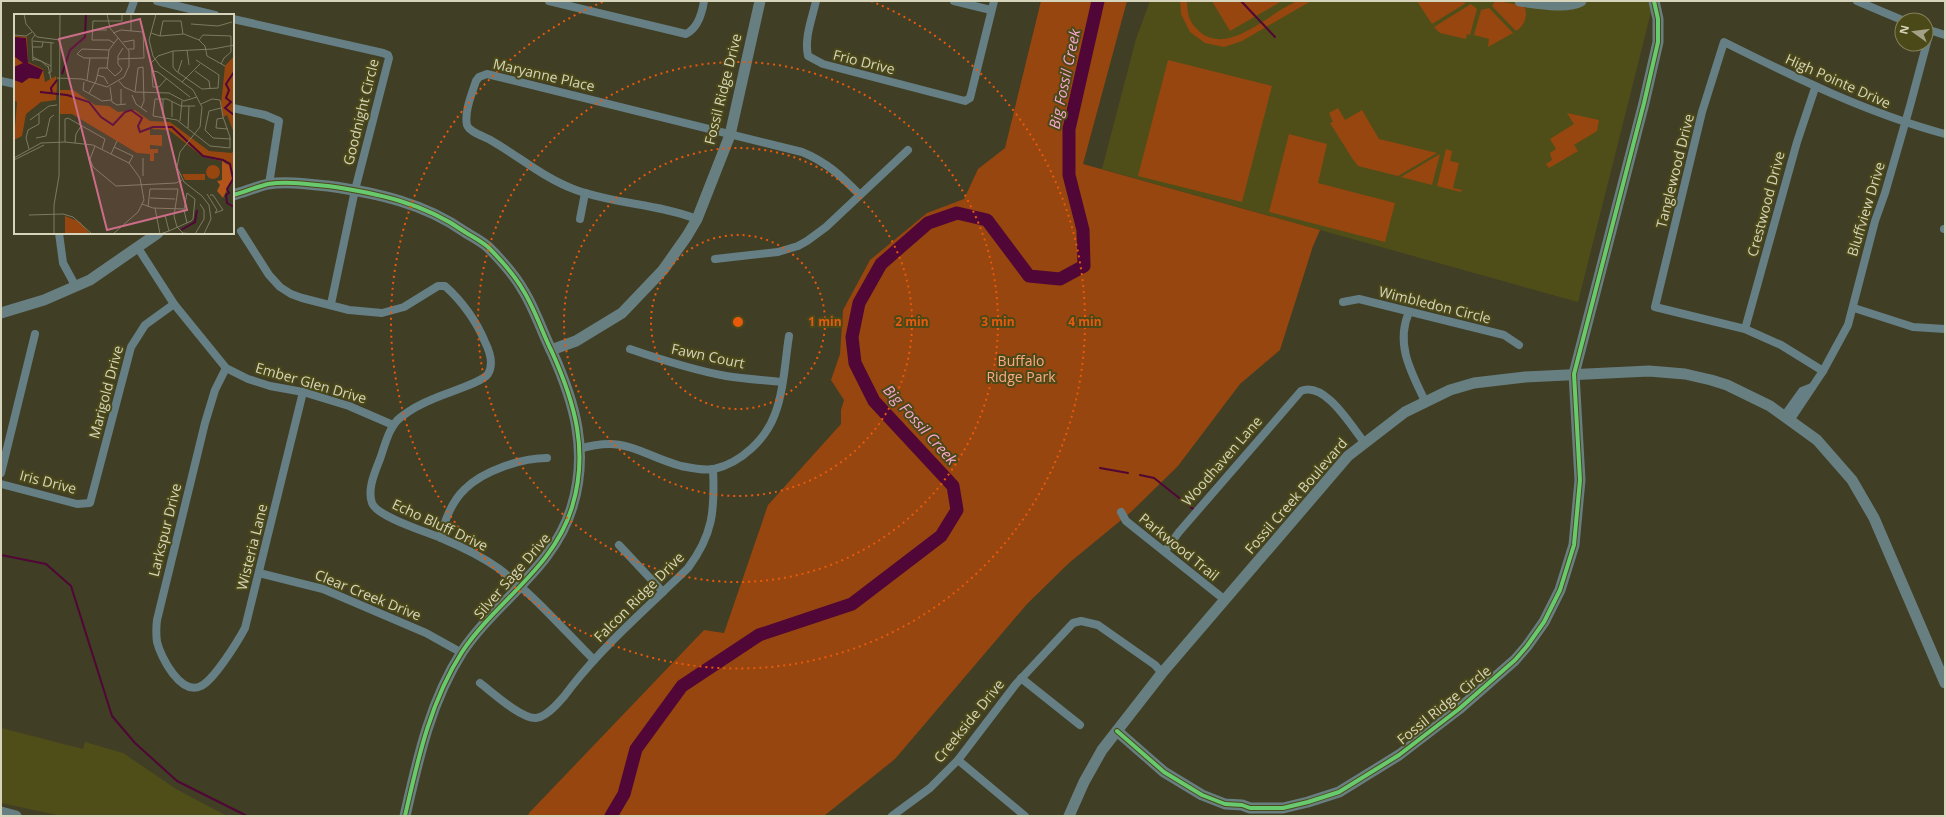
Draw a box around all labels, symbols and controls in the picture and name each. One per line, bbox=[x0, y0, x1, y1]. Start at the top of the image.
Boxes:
north arrow bbox=[1894, 12, 1934, 52]
inset map bbox=[14, 14, 234, 234]
text: N bbox=[1895, 23, 1912, 36]
water label: Big Fossil Creek bbox=[1044, 26, 1084, 131]
street label: Fossil Ridge Drive bbox=[700, 31, 746, 146]
street label: Frio Drive bbox=[831, 45, 897, 78]
street label: High Pointe Drive bbox=[1783, 49, 1894, 112]
street label: Maryanne Place bbox=[491, 54, 597, 95]
street label: Goodnight Circle bbox=[338, 57, 383, 167]
street label: Tanglewood Drive bbox=[1651, 112, 1698, 230]
street label: Crestwood Drive bbox=[1742, 149, 1789, 259]
street label: Bluffview Drive bbox=[1842, 159, 1889, 258]
street label: Wimbledon Circle bbox=[1377, 281, 1493, 328]
text: 1 min bbox=[808, 313, 842, 330]
text: 2 min bbox=[895, 313, 929, 330]
text: 3 min bbox=[981, 313, 1015, 330]
text: 4 min bbox=[1068, 313, 1102, 330]
centre of rings bbox=[731, 315, 745, 329]
street label: Fawn Court bbox=[670, 338, 747, 373]
street label: Marigold Drive bbox=[84, 343, 127, 441]
park label: Buffalo Ridge Park bbox=[986, 351, 1056, 386]
street label: Ember Glen Drive bbox=[253, 358, 369, 407]
water label: Big Fossil Creek bbox=[879, 380, 963, 469]
street label: Woodhaven Lane bbox=[1177, 412, 1266, 510]
street label: Fossil Creek Boulevard bbox=[1240, 434, 1351, 558]
street label: Iris Drive bbox=[18, 465, 79, 498]
street label: Larkspur Drive bbox=[144, 481, 185, 579]
street label: Echo Bluff Drive bbox=[389, 494, 491, 555]
street label: Wisteria Lane bbox=[232, 502, 271, 592]
street label: Parkwood Trail bbox=[1135, 509, 1223, 585]
street label: Silver Sage Drive bbox=[469, 529, 554, 623]
street label: Falcon Ridge Drive bbox=[590, 547, 688, 646]
street label: Clear Creek Drive bbox=[312, 565, 424, 625]
street label: Fossil Ridge Circle bbox=[1393, 661, 1495, 748]
street label: Creekside Drive bbox=[929, 675, 1008, 766]

